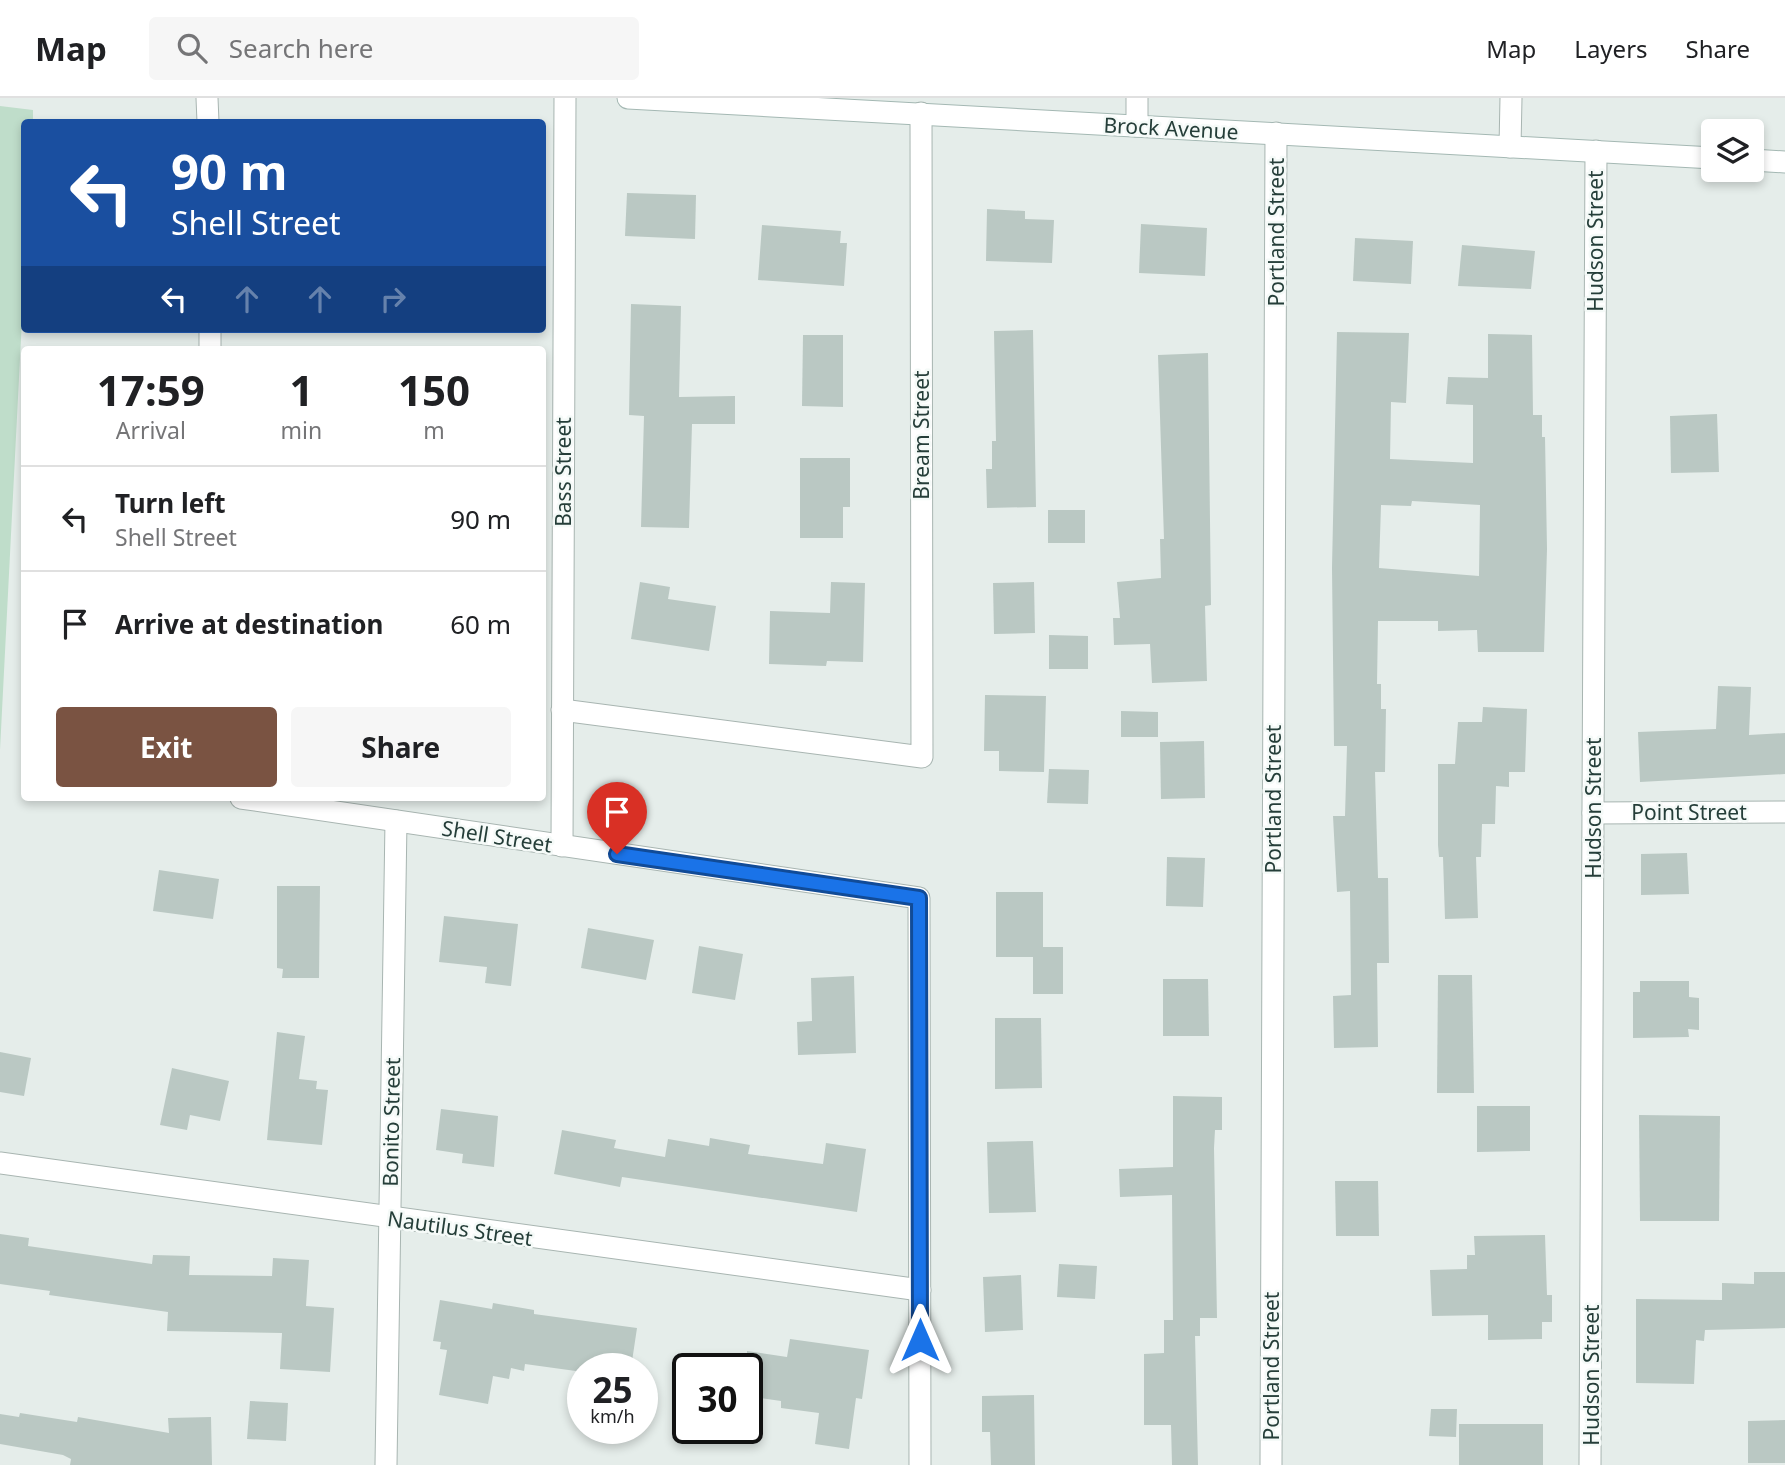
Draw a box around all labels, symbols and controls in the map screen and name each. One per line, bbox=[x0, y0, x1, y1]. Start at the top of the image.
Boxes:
search box bbox=[149, 17, 639, 80]
text: Map bbox=[35, 26, 107, 71]
icon: search bbox=[173, 29, 211, 67]
text: Search here bbox=[229, 30, 373, 66]
text: Map bbox=[1486, 32, 1536, 65]
text: Layers bbox=[1574, 32, 1648, 65]
text: Share bbox=[1686, 32, 1750, 65]
street label: Brock Avenue bbox=[1103, 110, 1239, 146]
map controls bbox=[1701, 119, 1764, 182]
button: layers bbox=[1701, 119, 1764, 182]
text: 90 m bbox=[171, 138, 288, 204]
icon: left bbox=[56, 147, 147, 238]
street label: Portland Street bbox=[1262, 157, 1290, 306]
street label: Hudson Street bbox=[1581, 170, 1609, 312]
text: Shell Street bbox=[171, 201, 341, 244]
icon: left bbox=[155, 280, 193, 318]
icon: ahead bbox=[228, 280, 266, 318]
icon: ahead bbox=[301, 280, 339, 318]
icon: right bbox=[374, 280, 412, 318]
text: 17:59 bbox=[97, 361, 205, 418]
text: 1 bbox=[289, 361, 313, 418]
text: 150 bbox=[398, 361, 470, 418]
street label: Bream Street bbox=[907, 370, 935, 500]
text: Arrival bbox=[116, 414, 186, 446]
text: min bbox=[281, 414, 322, 446]
text: m bbox=[423, 414, 445, 446]
street label: Bass Street bbox=[549, 417, 577, 527]
text: Turn left bbox=[115, 485, 226, 521]
icon: left bbox=[56, 500, 94, 538]
text: 90 m bbox=[450, 501, 511, 537]
text: Shell Street bbox=[115, 521, 237, 553]
icon: arrive bbox=[56, 605, 94, 643]
text: Arrive at destination bbox=[115, 606, 384, 642]
text: 60 m bbox=[450, 606, 511, 642]
button: Exit bbox=[56, 707, 277, 787]
button: Share bbox=[291, 707, 511, 787]
street label: Portland Street bbox=[1259, 724, 1287, 873]
street label: Hudson Street bbox=[1579, 737, 1607, 879]
pin bbox=[587, 782, 647, 854]
icon: arrive bbox=[598, 793, 636, 831]
street label: Point Street bbox=[1631, 798, 1747, 826]
street label: Shell Street bbox=[440, 813, 555, 859]
street label: Bonito Street bbox=[376, 1057, 406, 1187]
street label: Nautilus Street bbox=[386, 1204, 535, 1252]
street label: Portland Street bbox=[1257, 1291, 1285, 1440]
position arrow bbox=[883, 1303, 957, 1377]
street label: Hudson Street bbox=[1577, 1304, 1605, 1446]
speed limit sign: 30 bbox=[672, 1353, 763, 1444]
text: 25 bbox=[592, 1366, 633, 1413]
text: km/h bbox=[590, 1404, 635, 1428]

